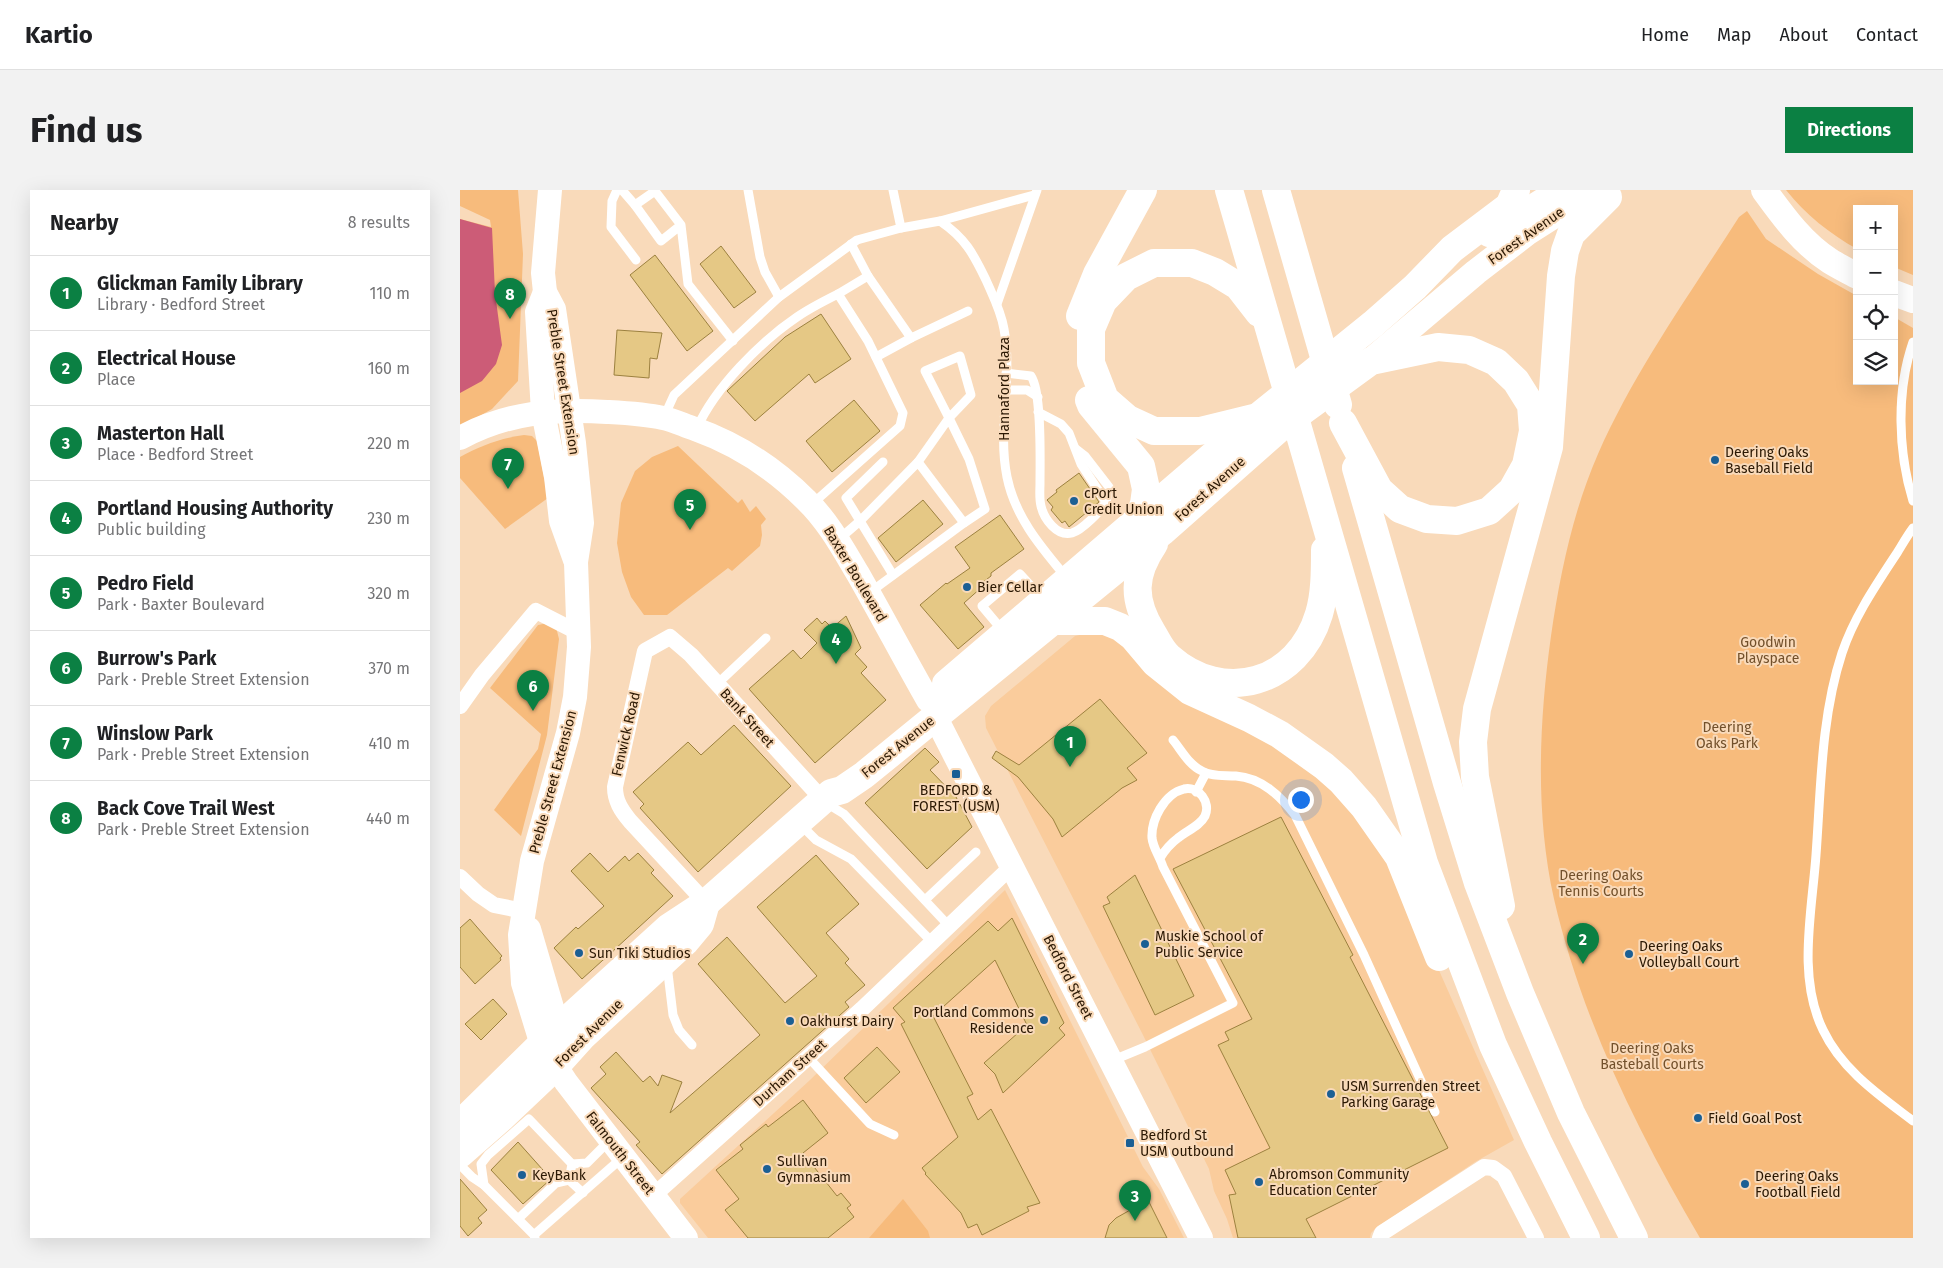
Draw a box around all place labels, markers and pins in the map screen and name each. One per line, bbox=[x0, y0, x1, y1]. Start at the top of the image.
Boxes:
pin: 8 bbox=[494, 278, 526, 319]
place label: Deering Oaks Baseball Field bbox=[1725, 444, 1813, 477]
pin: 7 bbox=[492, 448, 524, 489]
marker: Deering Oaks Baseball Field bbox=[1709, 454, 1721, 466]
place label: cPort Credit Union bbox=[1084, 485, 1163, 518]
pin: 5 bbox=[674, 489, 706, 530]
marker: cPort Credit Union bbox=[1068, 495, 1080, 507]
place label: Bier Cellar bbox=[977, 579, 1043, 596]
marker: Bier Cellar bbox=[961, 581, 973, 593]
pin: 4 bbox=[820, 623, 852, 664]
pin: 6 bbox=[517, 670, 549, 711]
pin: 1 bbox=[1054, 726, 1086, 767]
marker: BEDFORD & FOREST (USM) bbox=[950, 768, 962, 780]
place label: BEDFORD & FOREST (USM) bbox=[912, 782, 1000, 815]
pin: 2 bbox=[1567, 923, 1599, 964]
place label: Muskie School of Public Service bbox=[1155, 928, 1264, 961]
marker: Muskie School of Public Service bbox=[1139, 938, 1151, 950]
place label: Deering Oaks Volleyball Court bbox=[1639, 938, 1740, 971]
place label: Sun Tiki Studios bbox=[589, 945, 691, 962]
marker: Sun Tiki Studios bbox=[573, 947, 585, 959]
marker: Deering Oaks Volleyball Court bbox=[1623, 948, 1635, 960]
place label: Portland Commons Residence bbox=[913, 1004, 1034, 1037]
place label: Oakhurst Dairy bbox=[800, 1013, 894, 1030]
marker: Portland Commons Residence bbox=[1038, 1014, 1050, 1026]
marker: Oakhurst Dairy bbox=[784, 1015, 796, 1027]
place label: USM Surrenden Street Parking Garage bbox=[1341, 1078, 1481, 1111]
marker: USM Surrenden Street Parking Garage bbox=[1325, 1088, 1337, 1100]
place label: Field Goal Post bbox=[1708, 1110, 1803, 1127]
marker: Field Goal Post bbox=[1692, 1112, 1704, 1124]
place label: Bedford St USM outbound bbox=[1140, 1127, 1234, 1160]
marker: Bedford St USM outbound bbox=[1124, 1137, 1136, 1149]
place label: Sullivan Gymnasium bbox=[777, 1153, 851, 1186]
marker: Sullivan Gymnasium bbox=[761, 1163, 773, 1175]
place label: Abromson Community Education Center bbox=[1269, 1166, 1409, 1199]
place label: KeyBank bbox=[532, 1167, 587, 1184]
place label: Deering Oaks Football Field bbox=[1755, 1168, 1841, 1201]
marker: KeyBank bbox=[516, 1169, 528, 1181]
marker: Abromson Community Education Center bbox=[1253, 1176, 1265, 1188]
marker: Deering Oaks Football Field bbox=[1739, 1178, 1751, 1190]
pin: 3 bbox=[1119, 1180, 1151, 1221]

